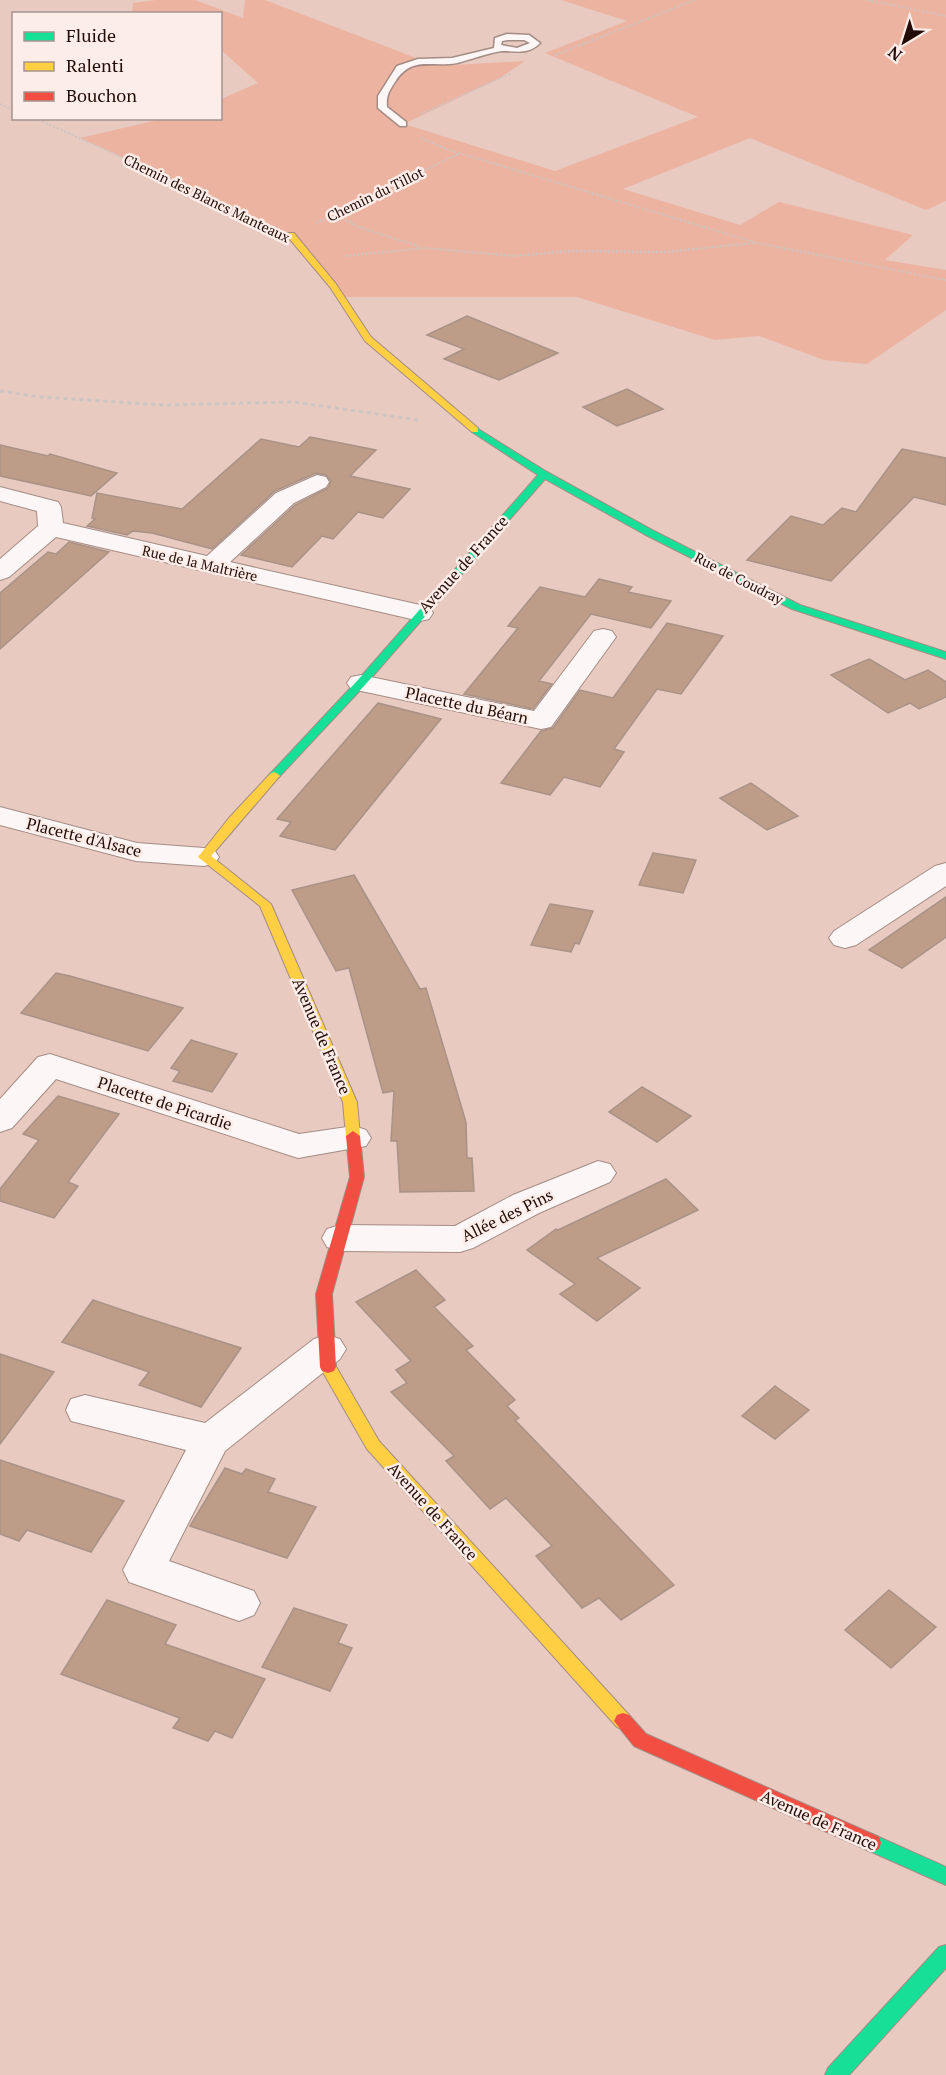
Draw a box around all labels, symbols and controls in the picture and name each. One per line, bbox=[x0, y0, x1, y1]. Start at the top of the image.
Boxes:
legend bbox=[12, 12, 222, 120]
north arrow bbox=[874, 12, 934, 72]
text: Fluide bbox=[66, 23, 116, 47]
text: N bbox=[883, 41, 906, 66]
text: Ralenti bbox=[66, 53, 124, 77]
text: Bouchon bbox=[66, 83, 137, 107]
street label: Chemin des Blancs Manteaux bbox=[121, 149, 294, 247]
street label: Chemin du Tillot bbox=[323, 162, 427, 226]
street label: Avenue de France bbox=[413, 510, 513, 618]
street label: Rue de la Maltrière bbox=[140, 540, 260, 586]
street label: Rue de Coudray bbox=[691, 547, 788, 609]
street label: Placette du Béarn bbox=[404, 681, 531, 729]
street label: Placette d'Alsace bbox=[24, 812, 144, 862]
street label: Avenue de France bbox=[288, 974, 356, 1098]
street label: Placette de Picardie bbox=[95, 1071, 235, 1135]
street label: Allée des Pins bbox=[458, 1183, 556, 1247]
street label: Avenue de France bbox=[383, 1457, 483, 1565]
street label: Avenue de France bbox=[758, 1785, 880, 1855]

